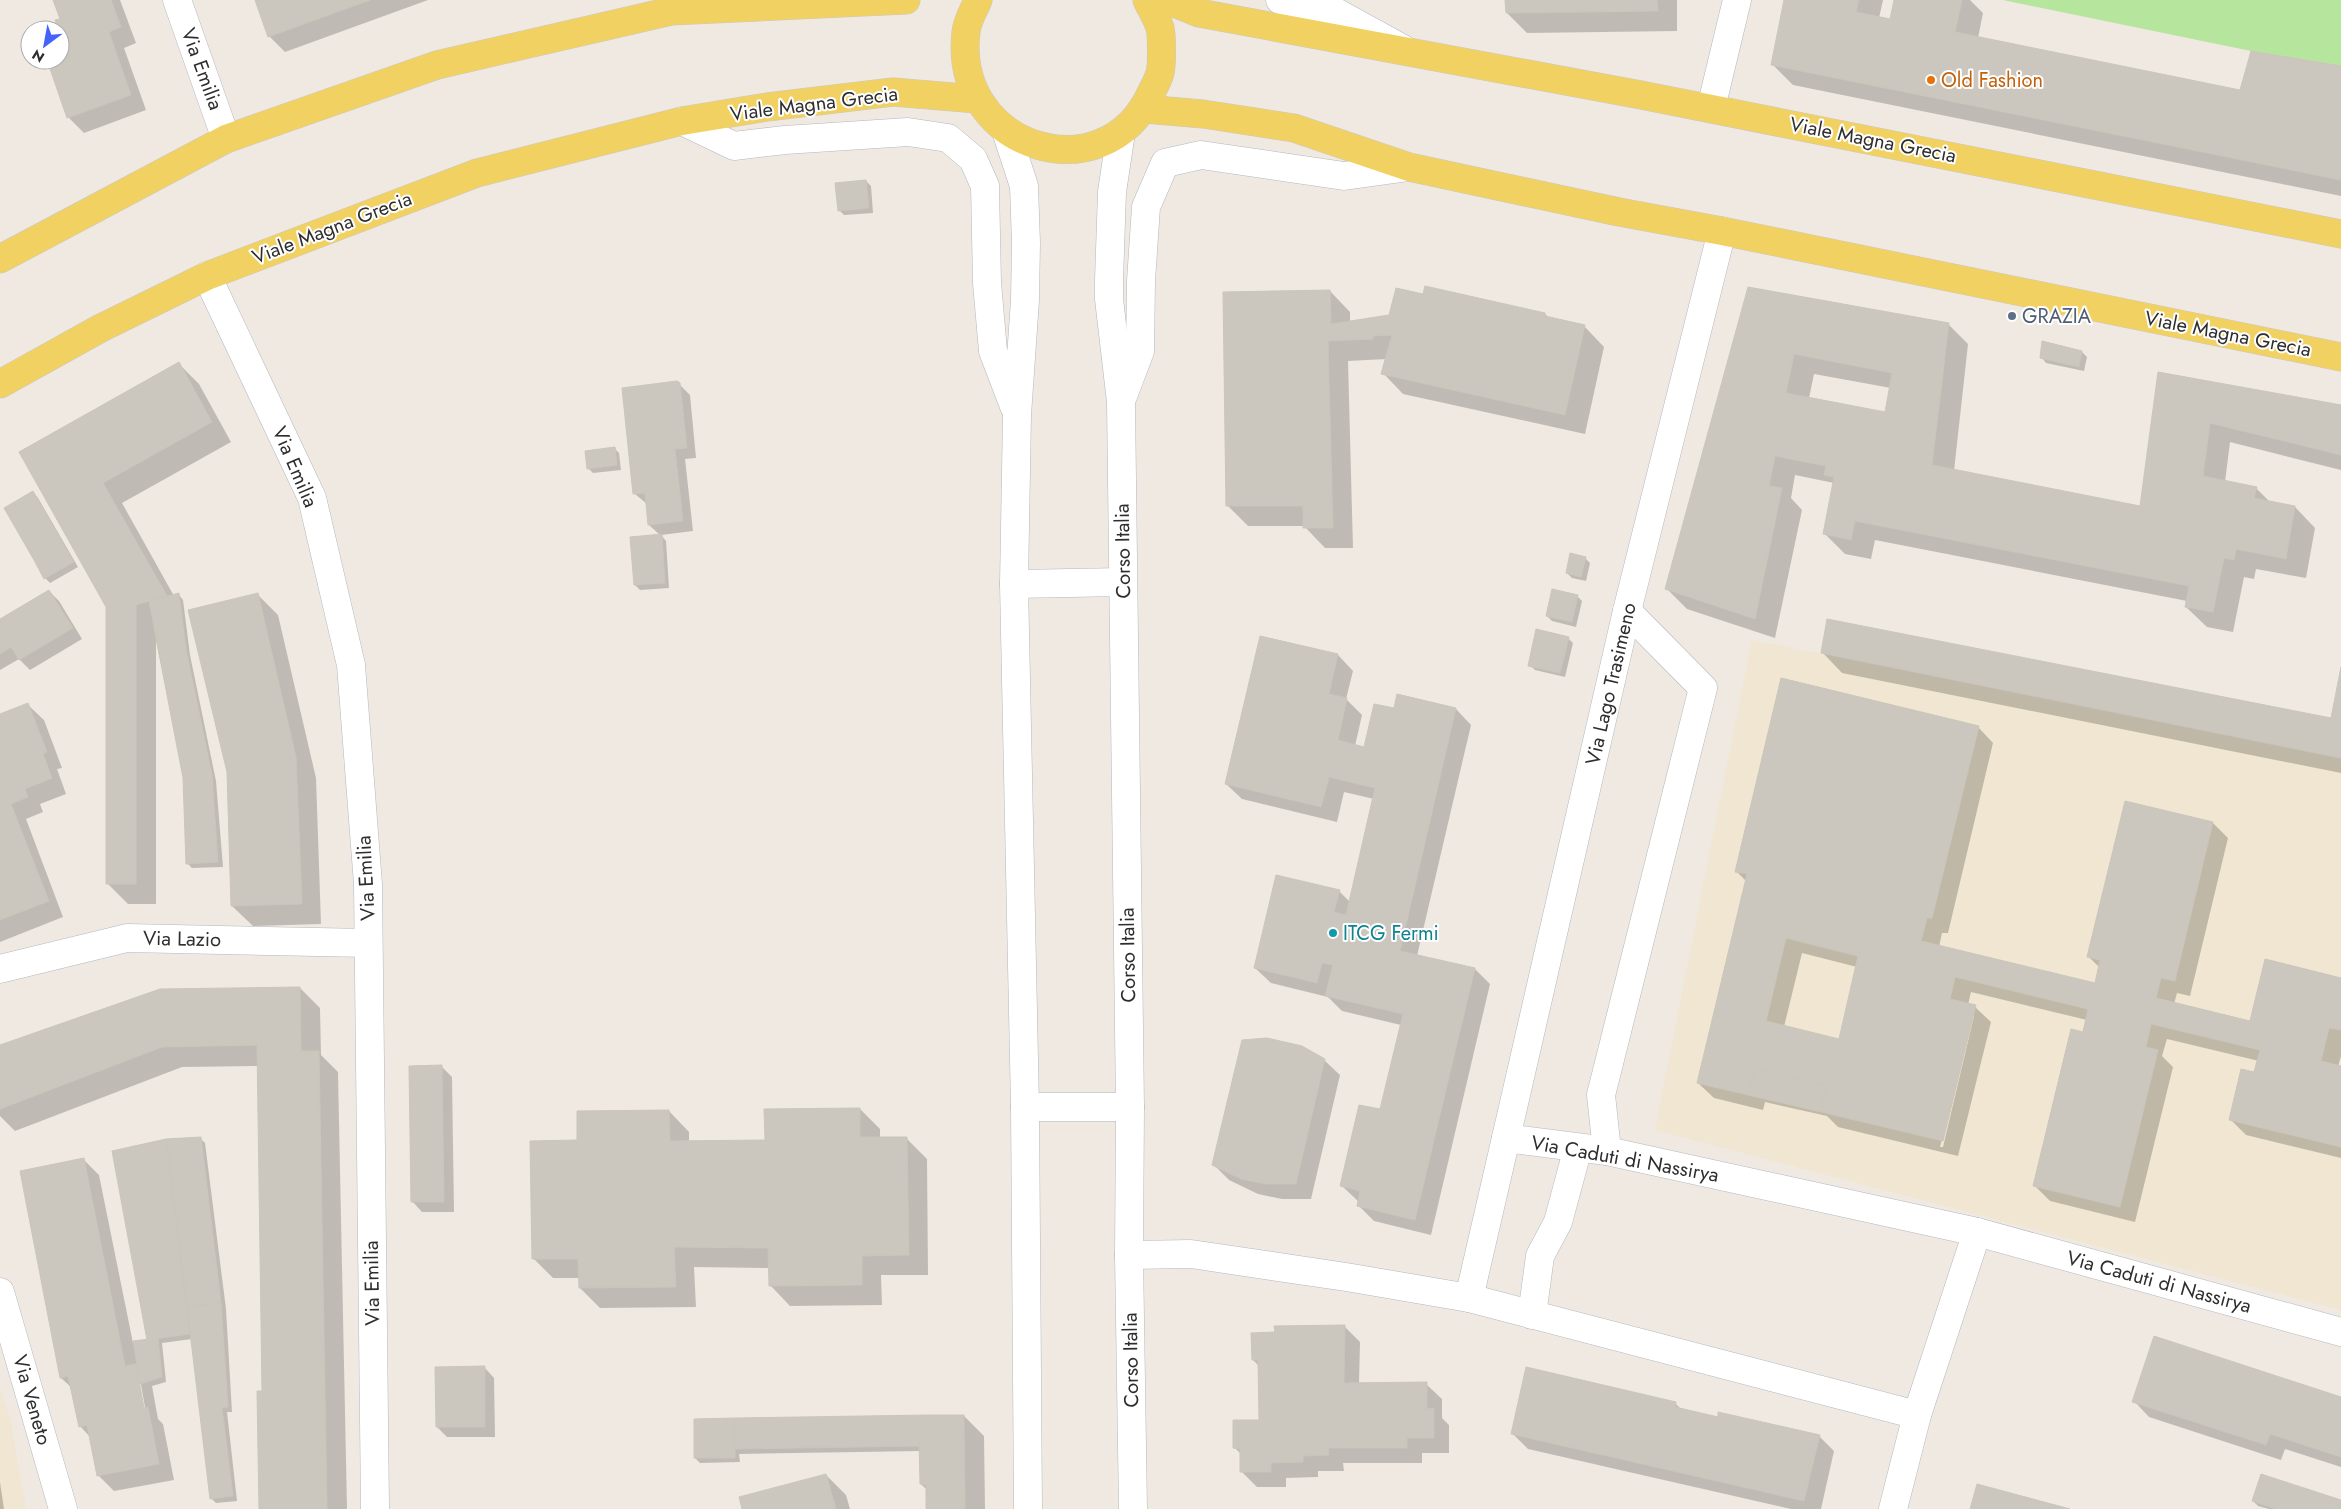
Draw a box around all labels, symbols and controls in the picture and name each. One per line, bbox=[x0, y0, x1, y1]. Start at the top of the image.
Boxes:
north arrow bbox=[20, 20, 70, 70]
street label: Via Emilia bbox=[174, 24, 230, 114]
text: N bbox=[28, 45, 48, 67]
place label: Old Fashion bbox=[1941, 66, 2043, 95]
marker: Old Fashion bbox=[1925, 74, 1937, 86]
street label: Viale Magna Grecia bbox=[728, 79, 900, 129]
street label: Viale Magna Grecia bbox=[1787, 110, 1959, 170]
street label: Viale Magna Grecia bbox=[248, 184, 416, 272]
place label: GRAZIA bbox=[2022, 302, 2092, 331]
street label: Viale Magna Grecia bbox=[2142, 304, 2314, 364]
marker: GRAZIA bbox=[2006, 310, 2018, 322]
street label: Via Emilia bbox=[265, 422, 325, 512]
street label: Corso Italia bbox=[1108, 503, 1138, 599]
street label: Via Lago Trasimeno bbox=[1578, 600, 1644, 768]
street label: Via Emilia bbox=[349, 835, 383, 921]
street label: Corso Italia bbox=[1113, 907, 1143, 1003]
place label: ITCG Fermi bbox=[1343, 919, 1439, 948]
street label: Via Lazio bbox=[143, 924, 221, 954]
marker: ITCG Fermi bbox=[1327, 927, 1339, 939]
street label: Via Caduti di Nassirya bbox=[1529, 1128, 1721, 1190]
street label: Via Emilia bbox=[357, 1240, 387, 1326]
street label: Via Caduti di Nassirya bbox=[2063, 1243, 2255, 1321]
street label: Corso Italia bbox=[1116, 1312, 1146, 1408]
street label: Via Veneto bbox=[5, 1352, 59, 1448]

